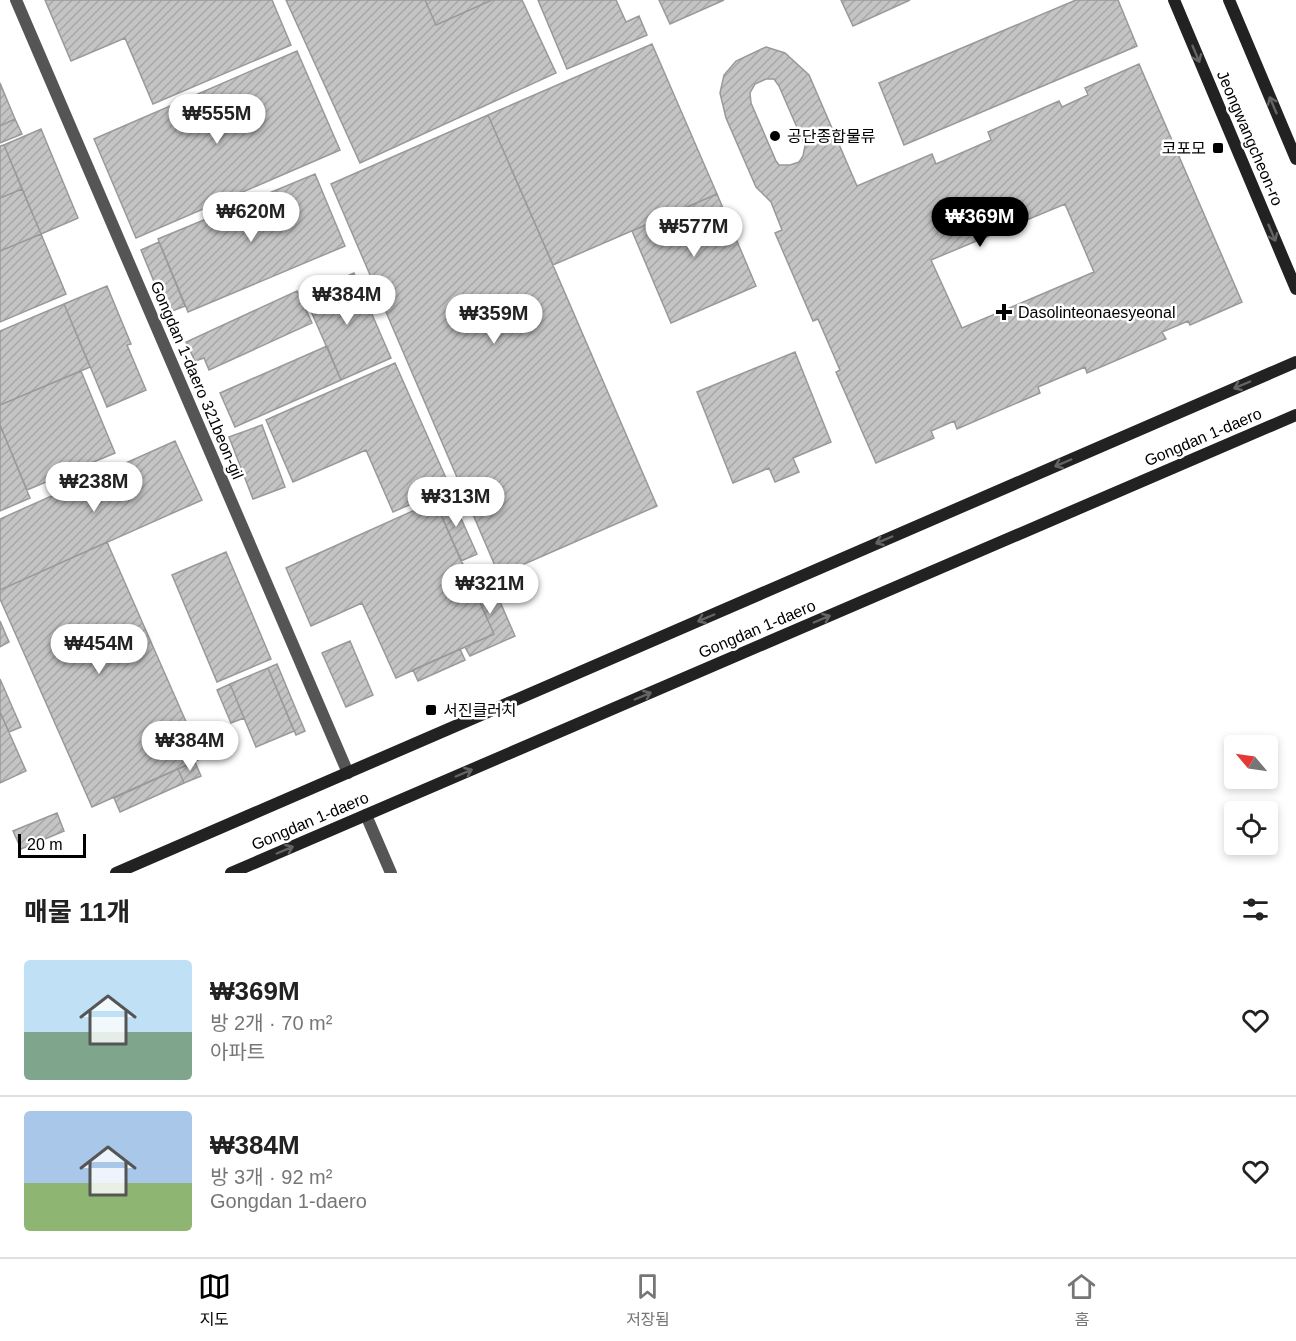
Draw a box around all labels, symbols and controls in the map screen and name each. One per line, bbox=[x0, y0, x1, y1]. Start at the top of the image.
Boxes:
one-way arrow bbox=[1191, 44, 1202, 63]
street label: Jeongwangcheon-ro bbox=[1214, 68, 1286, 208]
pin: ₩555M bbox=[175, 94, 259, 145]
one-way arrow bbox=[1267, 96, 1278, 115]
text: ₩555M bbox=[183, 102, 251, 124]
place label: 공단종합물류 bbox=[787, 128, 876, 145]
marker: 공단종합물류 bbox=[768, 129, 782, 143]
place label: 코포모 bbox=[1162, 140, 1206, 157]
marker: 코포모 bbox=[1211, 141, 1225, 155]
pin: ₩620M bbox=[209, 192, 293, 243]
pin: ₩369M bbox=[938, 197, 1022, 248]
text: ₩620M bbox=[217, 200, 285, 222]
text: ₩369M bbox=[946, 205, 1014, 227]
pin: ₩577M bbox=[652, 207, 736, 258]
text: ₩577M bbox=[660, 215, 728, 237]
one-way arrow bbox=[1267, 224, 1279, 242]
pin: ₩384M bbox=[305, 275, 389, 326]
street label: Gongdan 1-daero 321beon-gil bbox=[147, 278, 247, 482]
text: ₩384M bbox=[313, 283, 381, 305]
pin: ₩359M bbox=[452, 294, 536, 345]
text: ₩359M bbox=[460, 302, 528, 324]
marker: Dasolinteonaesyeonal bbox=[995, 303, 1013, 321]
place label: Dasolinteonaesyeonal bbox=[1018, 304, 1175, 321]
one-way arrow bbox=[1234, 380, 1252, 391]
street label: Gongdan 1-daero bbox=[1142, 405, 1264, 469]
one-way arrow bbox=[1055, 458, 1073, 469]
pin: ₩238M bbox=[52, 462, 136, 513]
text: ₩238M bbox=[60, 470, 128, 492]
pin: ₩313M bbox=[414, 477, 498, 528]
text: ₩313M bbox=[422, 485, 490, 507]
one-way arrow bbox=[876, 535, 894, 547]
pin: ₩321M bbox=[448, 564, 532, 615]
text: ₩321M bbox=[456, 572, 524, 594]
street label: Gongdan 1-daero bbox=[696, 597, 818, 661]
one-way arrow bbox=[697, 613, 715, 624]
one-way arrow bbox=[812, 613, 831, 624]
pin: ₩454M bbox=[57, 624, 141, 675]
text: ₩454M bbox=[65, 632, 133, 654]
one-way arrow bbox=[633, 690, 652, 701]
place label: 서진클러치 bbox=[443, 702, 517, 719]
marker: 서진클러치 bbox=[424, 703, 438, 717]
pin: ₩384M bbox=[148, 721, 232, 772]
text: ₩384M bbox=[156, 729, 224, 751]
north arrow bbox=[1224, 735, 1278, 789]
map controls bbox=[1224, 735, 1278, 855]
one-way arrow bbox=[454, 767, 472, 778]
street label: Gongdan 1-daero bbox=[249, 789, 371, 853]
button: locate bbox=[1224, 801, 1278, 855]
scale bar bbox=[18, 831, 86, 858]
text: 20 m bbox=[27, 836, 63, 853]
one-way arrow bbox=[275, 844, 293, 855]
icon: filters bbox=[1239, 893, 1272, 926]
text: 매물 11개 bbox=[24, 897, 130, 927]
text: ₩369M bbox=[210, 976, 300, 1006]
icon: home bbox=[72, 984, 144, 1056]
icon: heart bbox=[1239, 1004, 1272, 1037]
text: 방 2개 · 70 m² bbox=[210, 1012, 332, 1034]
text: 아파트 bbox=[210, 1041, 265, 1063]
text: ₩384M bbox=[210, 1130, 300, 1160]
icon: home bbox=[72, 1135, 144, 1207]
icon: heart bbox=[1239, 1155, 1272, 1188]
text: 방 3개 · 92 m² bbox=[210, 1166, 332, 1188]
text: Gongdan 1-daero bbox=[210, 1190, 367, 1212]
tab: 지도 bbox=[198, 1270, 231, 1330]
tab: 저장됨 bbox=[626, 1270, 670, 1330]
tab: 홈 bbox=[1065, 1270, 1098, 1330]

